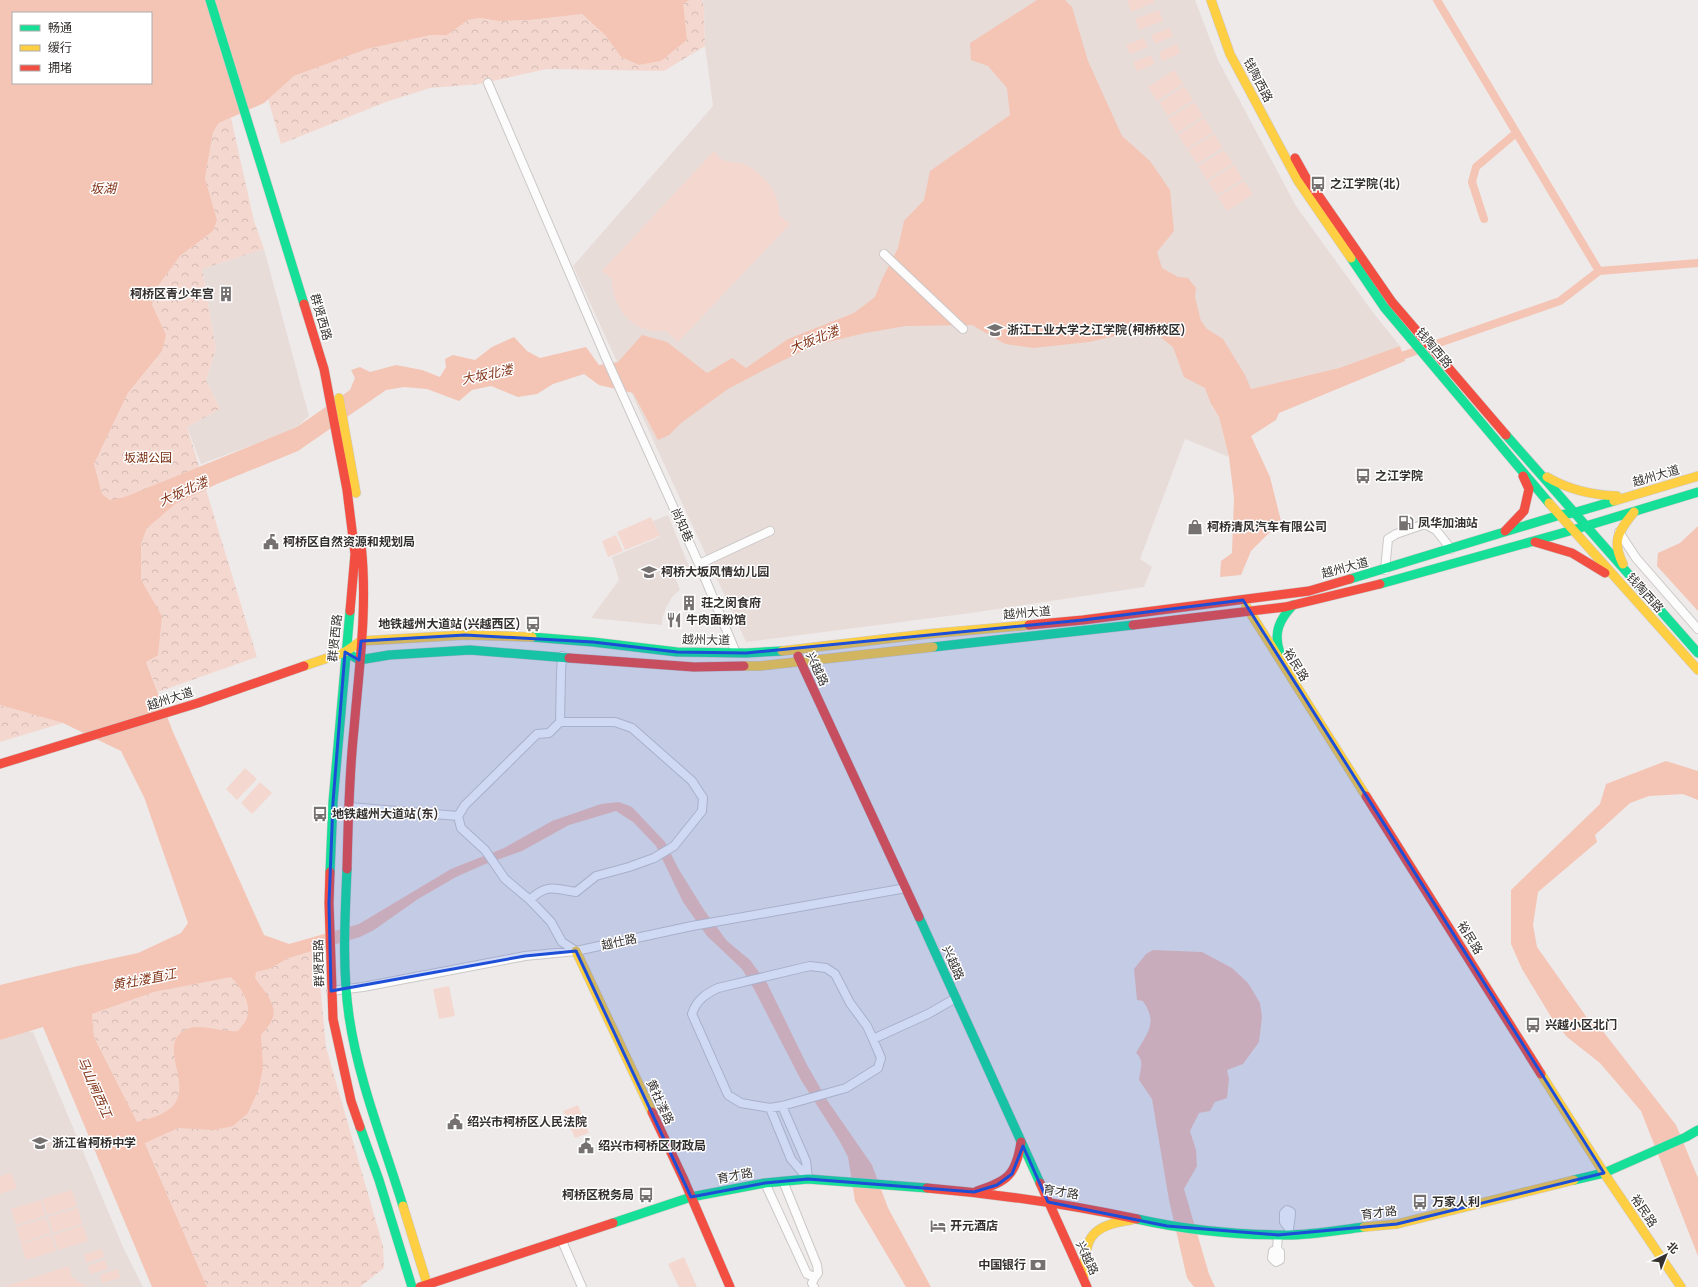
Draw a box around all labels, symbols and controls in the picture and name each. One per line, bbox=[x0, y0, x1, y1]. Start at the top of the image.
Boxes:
legend bbox=[12, 12, 152, 84]
text: 畅通 bbox=[48, 19, 72, 36]
text: 缓行 bbox=[48, 39, 72, 56]
street label: 钱陶西路 bbox=[1240, 55, 1277, 105]
text: 拥堵 bbox=[48, 59, 72, 76]
bus stop icon: 之江学院(北) bbox=[1309, 175, 1327, 193]
place label: 之江学院(北) bbox=[1330, 175, 1401, 192]
water label: 坂湖 bbox=[90, 179, 118, 197]
place label: 柯桥区青少年宫 bbox=[130, 285, 214, 302]
building icon: 柯桥区青少年宫 bbox=[217, 285, 235, 303]
street label: 群贤西路 bbox=[307, 291, 336, 342]
water label: 大坂北溇 bbox=[787, 320, 843, 357]
school or university icon: 浙江工业大学之江学院(柯桥校区) bbox=[986, 321, 1004, 339]
place label: 浙江工业大学之江学院(柯桥校区) bbox=[1007, 321, 1186, 338]
street label: 钱陶西路 bbox=[1412, 324, 1456, 372]
water label: 大坂北溇 bbox=[460, 359, 516, 388]
park label: 坂湖公园 bbox=[124, 449, 172, 466]
street label: 越州大道 bbox=[1630, 461, 1681, 490]
bus stop icon: 之江学院 bbox=[1354, 467, 1372, 485]
place label: 之江学院 bbox=[1375, 467, 1423, 484]
water label: 大坂北溇 bbox=[156, 471, 212, 510]
street label: 尚知巷 bbox=[667, 505, 698, 545]
fuel station icon: 凤华加油站 bbox=[1397, 514, 1415, 532]
place label: 凤华加油站 bbox=[1418, 514, 1478, 531]
shop icon: 柯桥清风汽车有限公司 bbox=[1186, 518, 1204, 536]
place label: 柯桥清风汽车有限公司 bbox=[1207, 518, 1327, 535]
public building icon: 柯桥区自然资源和规划局 bbox=[262, 533, 280, 551]
place label: 柯桥区自然资源和规划局 bbox=[283, 533, 415, 550]
street label: 越州大道 bbox=[1319, 553, 1370, 582]
school or university icon: 柯桥大坂风情幼儿园 bbox=[640, 563, 658, 581]
place label: 柯桥大坂风情幼儿园 bbox=[661, 563, 769, 580]
street label: 钱陶西路 bbox=[1623, 569, 1668, 616]
building icon: 荘之闵食府 bbox=[680, 594, 698, 612]
place label: 荘之闵食府 bbox=[701, 594, 761, 611]
street label: 越州大道 bbox=[1002, 602, 1052, 623]
restaurant icon: 牛肉面粉馆 bbox=[665, 611, 683, 629]
place label: 牛肉面粉馆 bbox=[686, 611, 746, 628]
street label: 群贤西路 bbox=[324, 613, 345, 663]
place label: 地铁越州大道站(兴越西区) bbox=[378, 615, 521, 632]
bus stop icon: 地铁越州大道站(兴越西区) bbox=[524, 615, 542, 633]
street label: 越州大道 bbox=[682, 631, 730, 648]
street label: 裕民路 bbox=[1280, 645, 1313, 685]
street label: 兴越路 bbox=[802, 649, 833, 689]
street label: 越州大道 bbox=[144, 683, 195, 714]
bus stop icon: 地铁越州大道站(东) bbox=[311, 805, 329, 823]
place label: 地铁越州大道站(东) bbox=[332, 805, 439, 822]
street label: 裕民路 bbox=[1454, 918, 1487, 958]
street label: 越仕路 bbox=[600, 929, 638, 954]
street label: 群贤西路 bbox=[310, 939, 327, 987]
street label: 兴越路 bbox=[938, 943, 969, 983]
water label: 黄社溇直江 bbox=[110, 964, 180, 994]
bus stop icon: 兴越小区北门 bbox=[1524, 1016, 1542, 1034]
place label: 兴越小区北门 bbox=[1545, 1016, 1617, 1033]
water label: 马山闸西江 bbox=[74, 1054, 117, 1122]
street label: 黄社溇路 bbox=[643, 1076, 678, 1127]
public building icon: 绍兴市柯桥区人民法院 bbox=[446, 1113, 464, 1131]
place label: 绍兴市柯桥区人民法院 bbox=[467, 1113, 587, 1130]
school or university icon: 浙江省柯桥中学 bbox=[31, 1134, 49, 1152]
place label: 浙江省柯桥中学 bbox=[52, 1134, 136, 1151]
public building icon: 绍兴市柯桥区财政局 bbox=[577, 1137, 595, 1155]
place label: 绍兴市柯桥区财政局 bbox=[598, 1137, 706, 1154]
street label: 育才路 bbox=[716, 1164, 754, 1187]
street label: 育才路 bbox=[1042, 1180, 1080, 1203]
place label: 柯桥区税务局 bbox=[562, 1186, 634, 1203]
bus stop icon: 柯桥区税务局 bbox=[637, 1186, 655, 1204]
street label: 裕民路 bbox=[1627, 1191, 1662, 1230]
bus stop icon: 万家人利 bbox=[1411, 1193, 1429, 1211]
place label: 万家人利 bbox=[1432, 1193, 1480, 1210]
street label: 育才路 bbox=[1360, 1202, 1398, 1223]
hotel icon: 开元酒店 bbox=[929, 1217, 947, 1235]
place label: 开元酒店 bbox=[950, 1217, 998, 1234]
north arrow bbox=[1646, 1235, 1686, 1275]
street label: 兴越路 bbox=[1072, 1238, 1103, 1278]
text: 北 bbox=[1664, 1238, 1682, 1257]
place label: 中国银行 bbox=[978, 1256, 1026, 1273]
bank icon: 中国银行 bbox=[1029, 1256, 1047, 1274]

